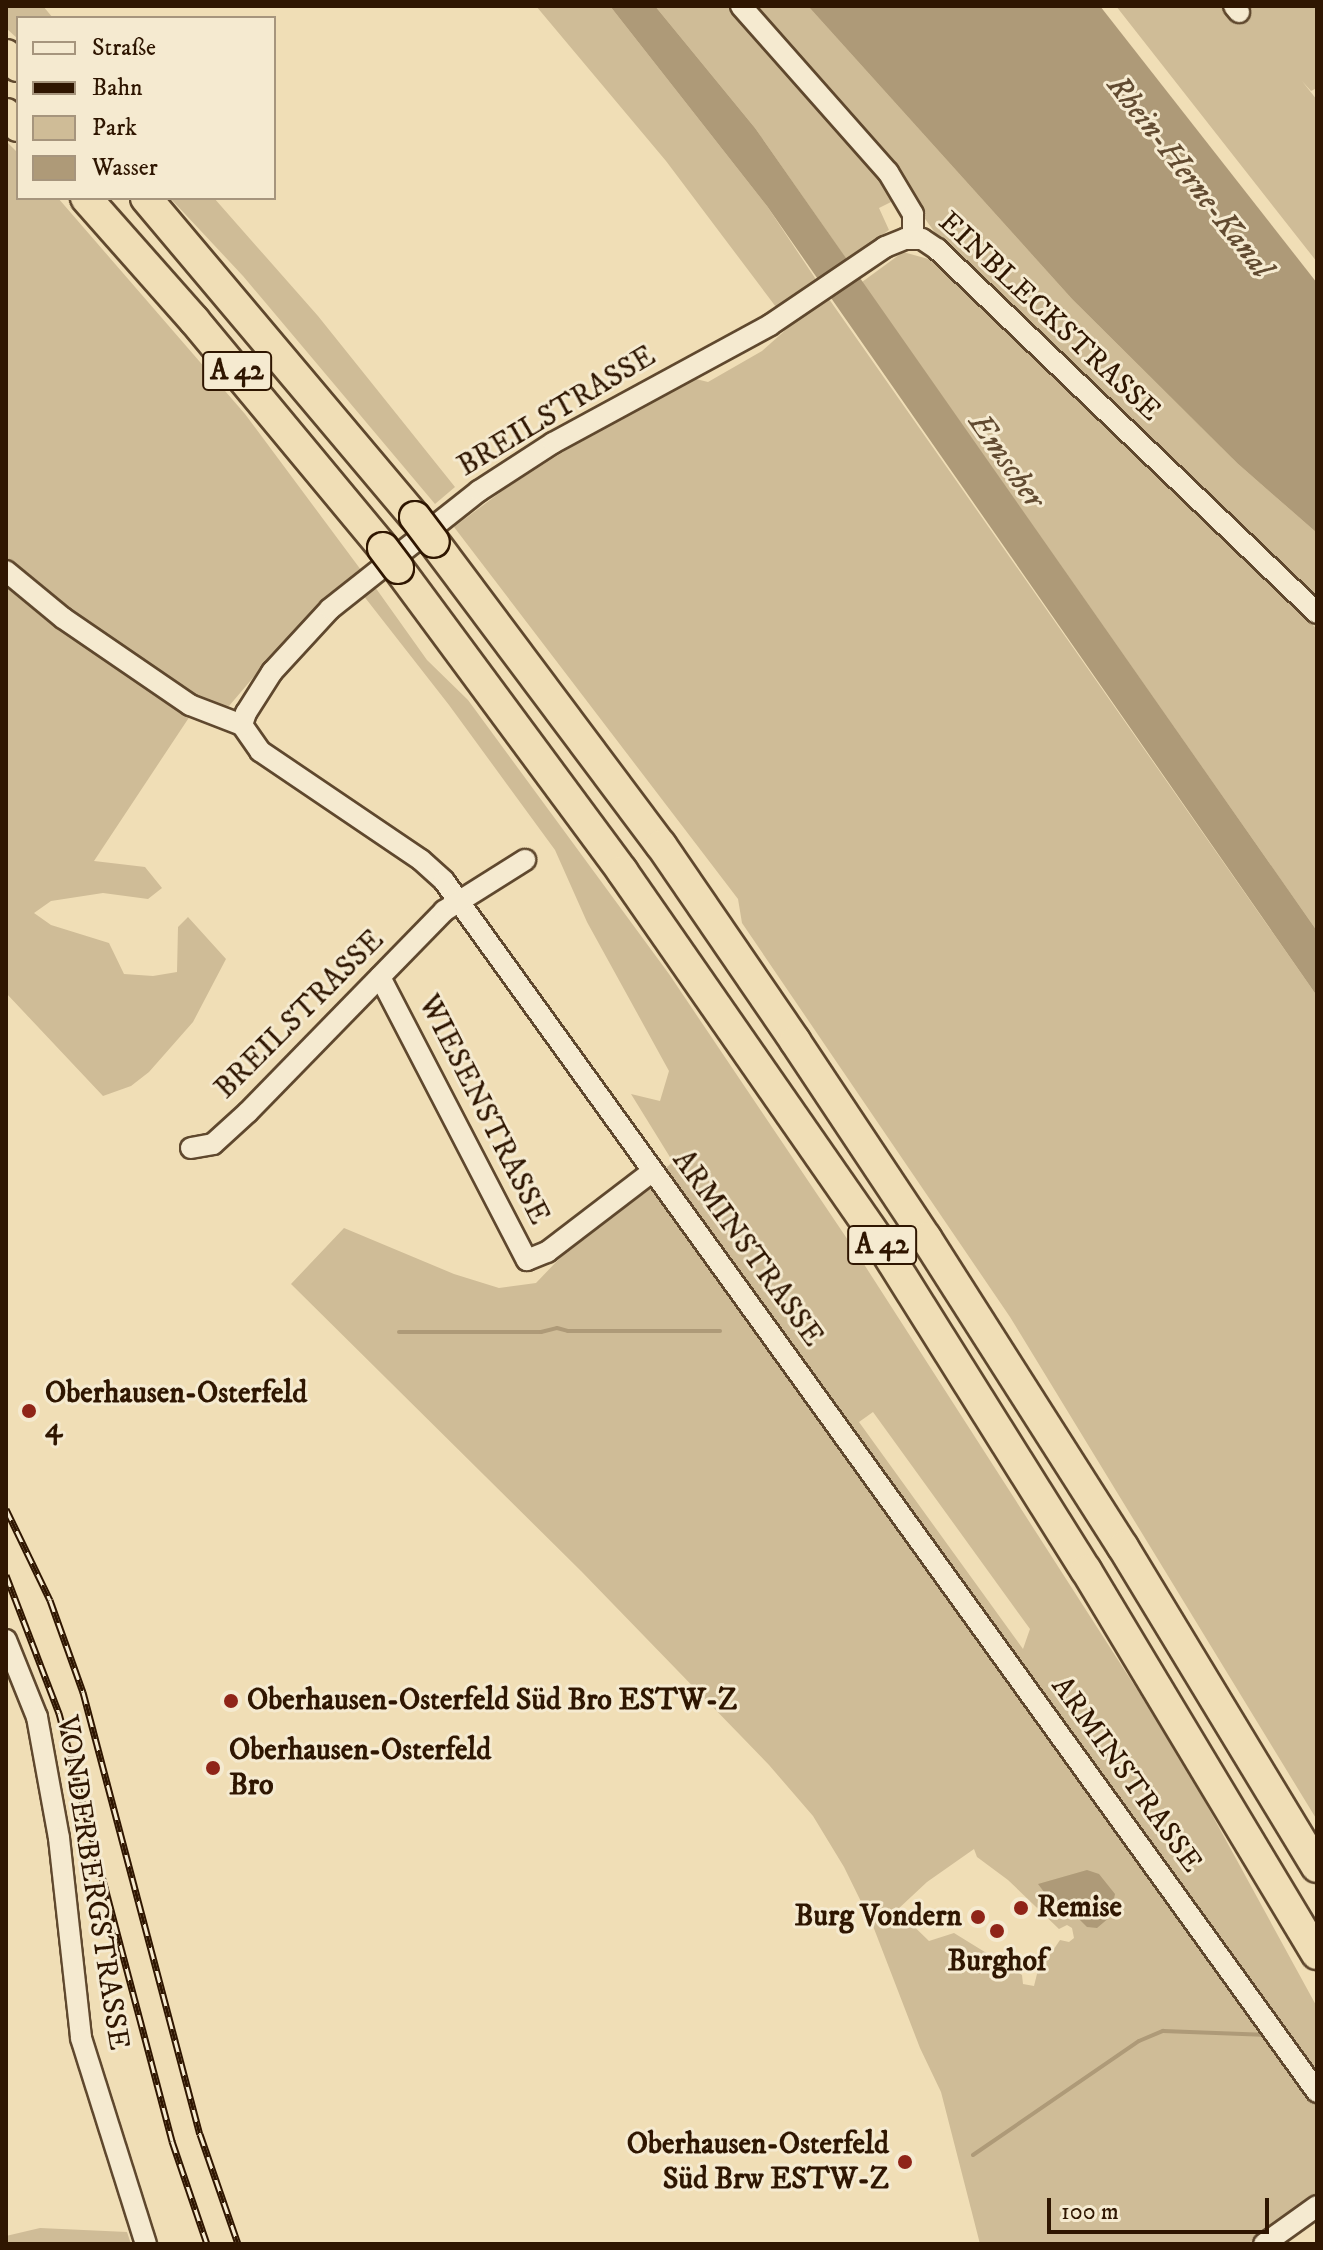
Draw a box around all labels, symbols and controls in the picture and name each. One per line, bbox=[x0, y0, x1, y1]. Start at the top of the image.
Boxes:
legend bbox=[16, 16, 276, 200]
text: Straße bbox=[92, 33, 156, 63]
water label: Rhein-Herne-Kanal bbox=[1098, 68, 1280, 286]
text: Bahn bbox=[92, 73, 143, 103]
text: Park bbox=[92, 113, 137, 143]
text: Wasser bbox=[92, 153, 158, 183]
street label: EINBLECKSTRASSE bbox=[930, 205, 1168, 429]
street label: BREILSTRASSE bbox=[452, 339, 662, 485]
road number: A 42 bbox=[201, 347, 273, 395]
water label: Emscher bbox=[960, 406, 1052, 516]
street label: BREILSTRASSE bbox=[208, 923, 392, 1107]
street label: WIESENSTRASSE bbox=[410, 989, 556, 1231]
street label: ARMINSTRASSE bbox=[664, 1144, 830, 1354]
road number: A 42 bbox=[846, 1221, 918, 1269]
place label: Oberhausen-Osterfeld 4 bbox=[45, 1376, 307, 1446]
marker: Oberhausen-Osterfeld 4 bbox=[20, 1402, 38, 1420]
street label: ARMINSTRASSE bbox=[1043, 1670, 1209, 1880]
place label: Oberhausen-Osterfeld Süd Bro ESTW-Z bbox=[247, 1683, 737, 1719]
marker: Oberhausen-Osterfeld Süd Bro ESTW-Z bbox=[222, 1692, 240, 1710]
street label: VONDERBERGSTRASSE bbox=[48, 1713, 136, 2053]
place label: Oberhausen-Osterfeld Bro bbox=[229, 1733, 491, 1804]
marker: Oberhausen-Osterfeld Bro bbox=[204, 1759, 222, 1777]
place label: Remise bbox=[1037, 1890, 1122, 1926]
place label: Burg Vondern bbox=[795, 1899, 962, 1935]
marker: Remise bbox=[1012, 1899, 1030, 1917]
marker: Burg Vondern bbox=[969, 1908, 987, 1926]
marker: Burghof bbox=[988, 1922, 1006, 1940]
place label: Burghof bbox=[948, 1944, 1046, 1980]
place label: Oberhausen-Osterfeld Süd Brw ESTW-Z bbox=[627, 2127, 889, 2198]
marker: Oberhausen-Osterfeld Süd Brw ESTW-Z bbox=[896, 2153, 914, 2171]
scale bar bbox=[1051, 2182, 1273, 2232]
text: 100 m bbox=[1061, 2197, 1119, 2227]

